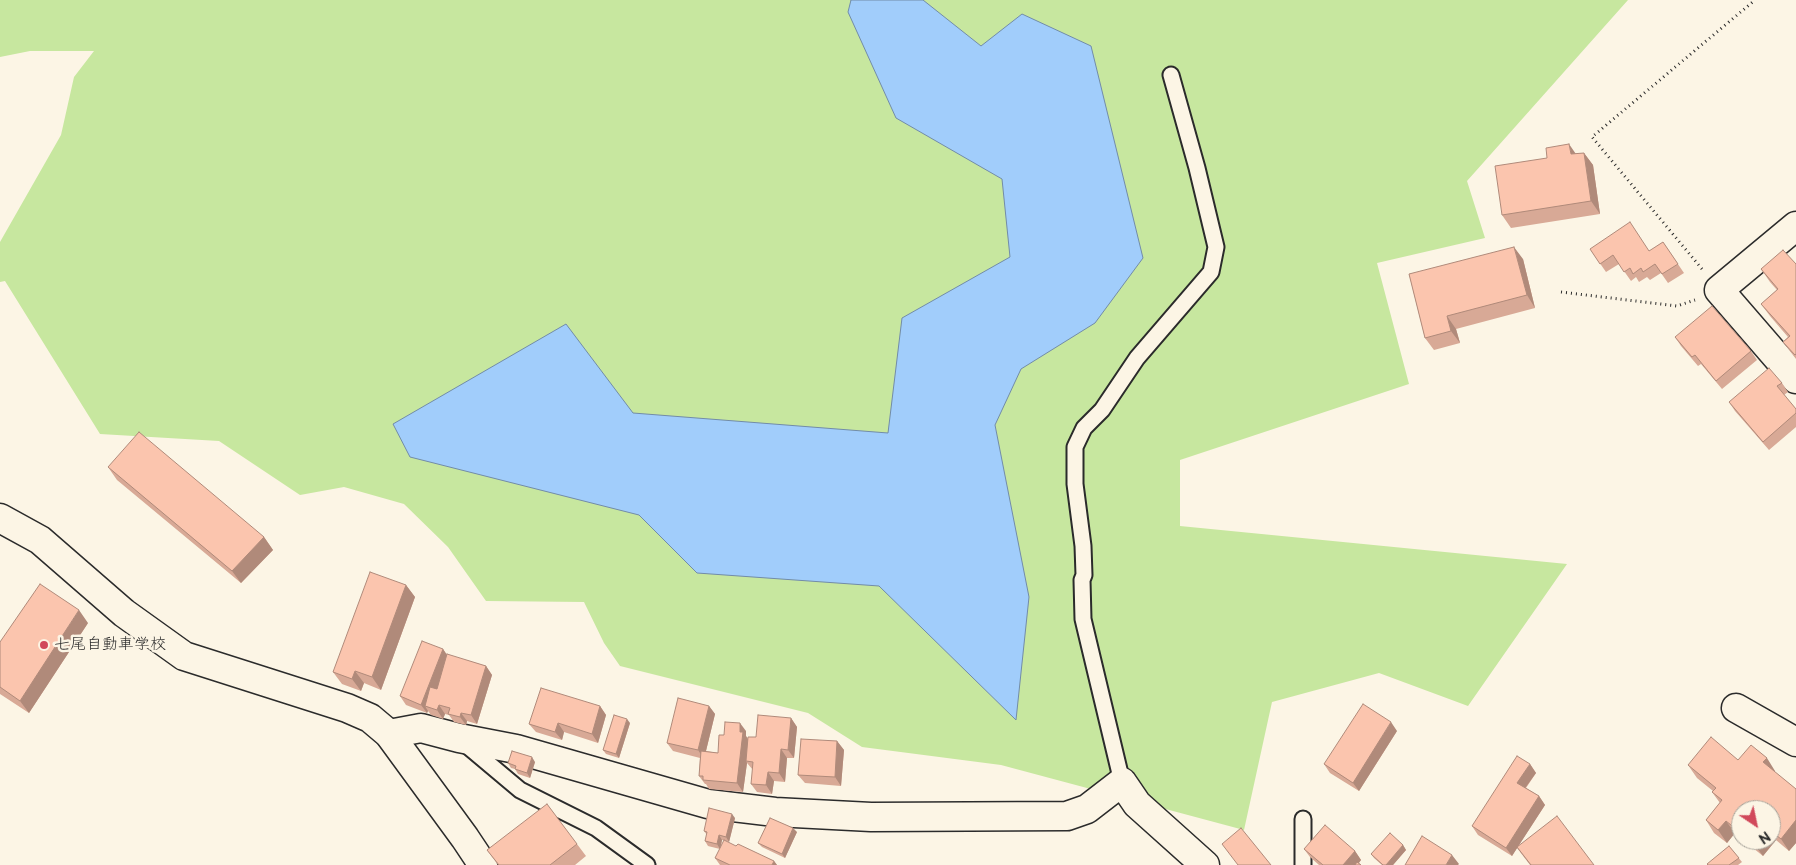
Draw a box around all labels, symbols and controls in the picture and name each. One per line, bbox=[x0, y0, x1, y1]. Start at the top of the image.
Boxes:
place label: 七尾自動車学校 bbox=[54, 635, 166, 655]
marker: 七尾自動車学校 bbox=[38, 639, 50, 651]
north arrow bbox=[1731, 800, 1781, 850]
text: N bbox=[1755, 827, 1773, 847]

